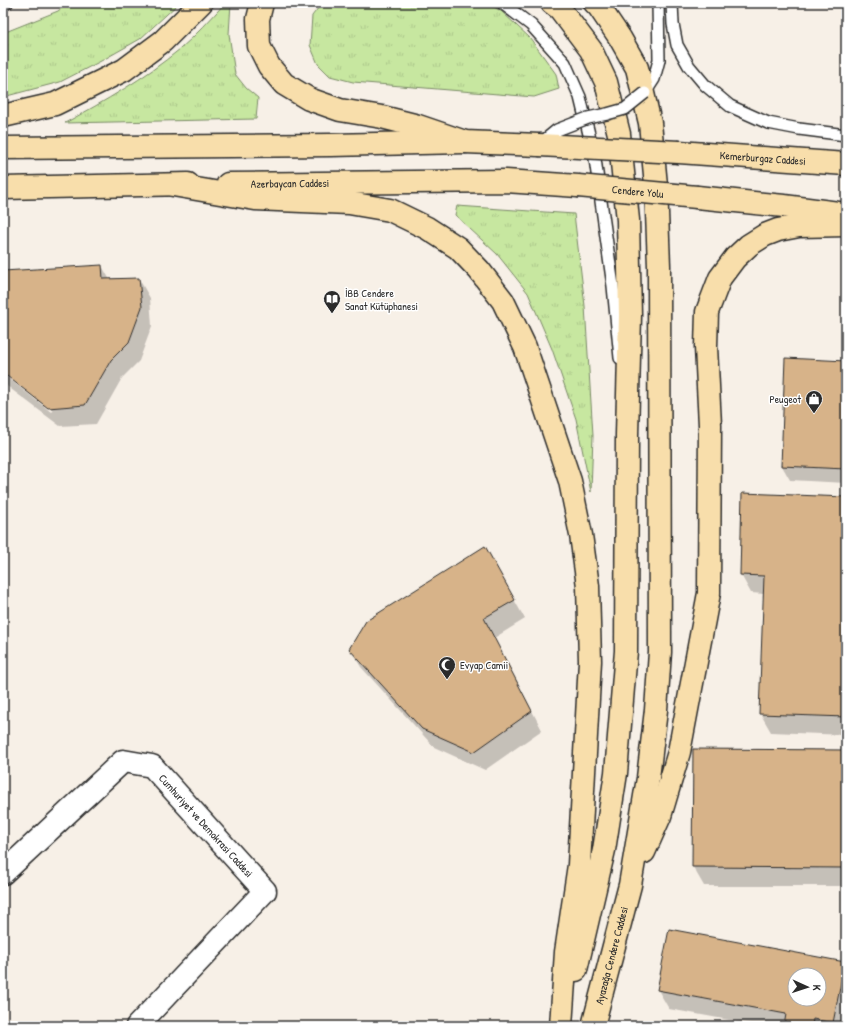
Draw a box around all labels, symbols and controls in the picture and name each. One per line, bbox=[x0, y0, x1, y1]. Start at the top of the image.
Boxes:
street label: Kemerburgaz Caddesi bbox=[719, 148, 806, 168]
street label: Azerbaycan Caddesi bbox=[251, 176, 329, 191]
street label: Cendere Yolu bbox=[611, 182, 665, 201]
place label: İBB Cendere Sanat Kütüphanesi bbox=[345, 286, 418, 313]
library icon: İBB Cendere Sanat Kütüphanesi bbox=[322, 289, 342, 314]
shop icon: Peugeot bbox=[804, 389, 824, 414]
place label: Peugeot bbox=[769, 392, 801, 406]
mosque icon: Evyap Camii bbox=[437, 655, 457, 680]
place label: Evyap Camii bbox=[460, 658, 508, 672]
street label: Cumhuriyet ve Demokrasi Caddesi bbox=[156, 771, 256, 880]
street label: Ayazağa Cendere Caddesi bbox=[592, 905, 631, 1006]
north arrow bbox=[787, 967, 827, 1007]
text: K bbox=[810, 984, 824, 991]

